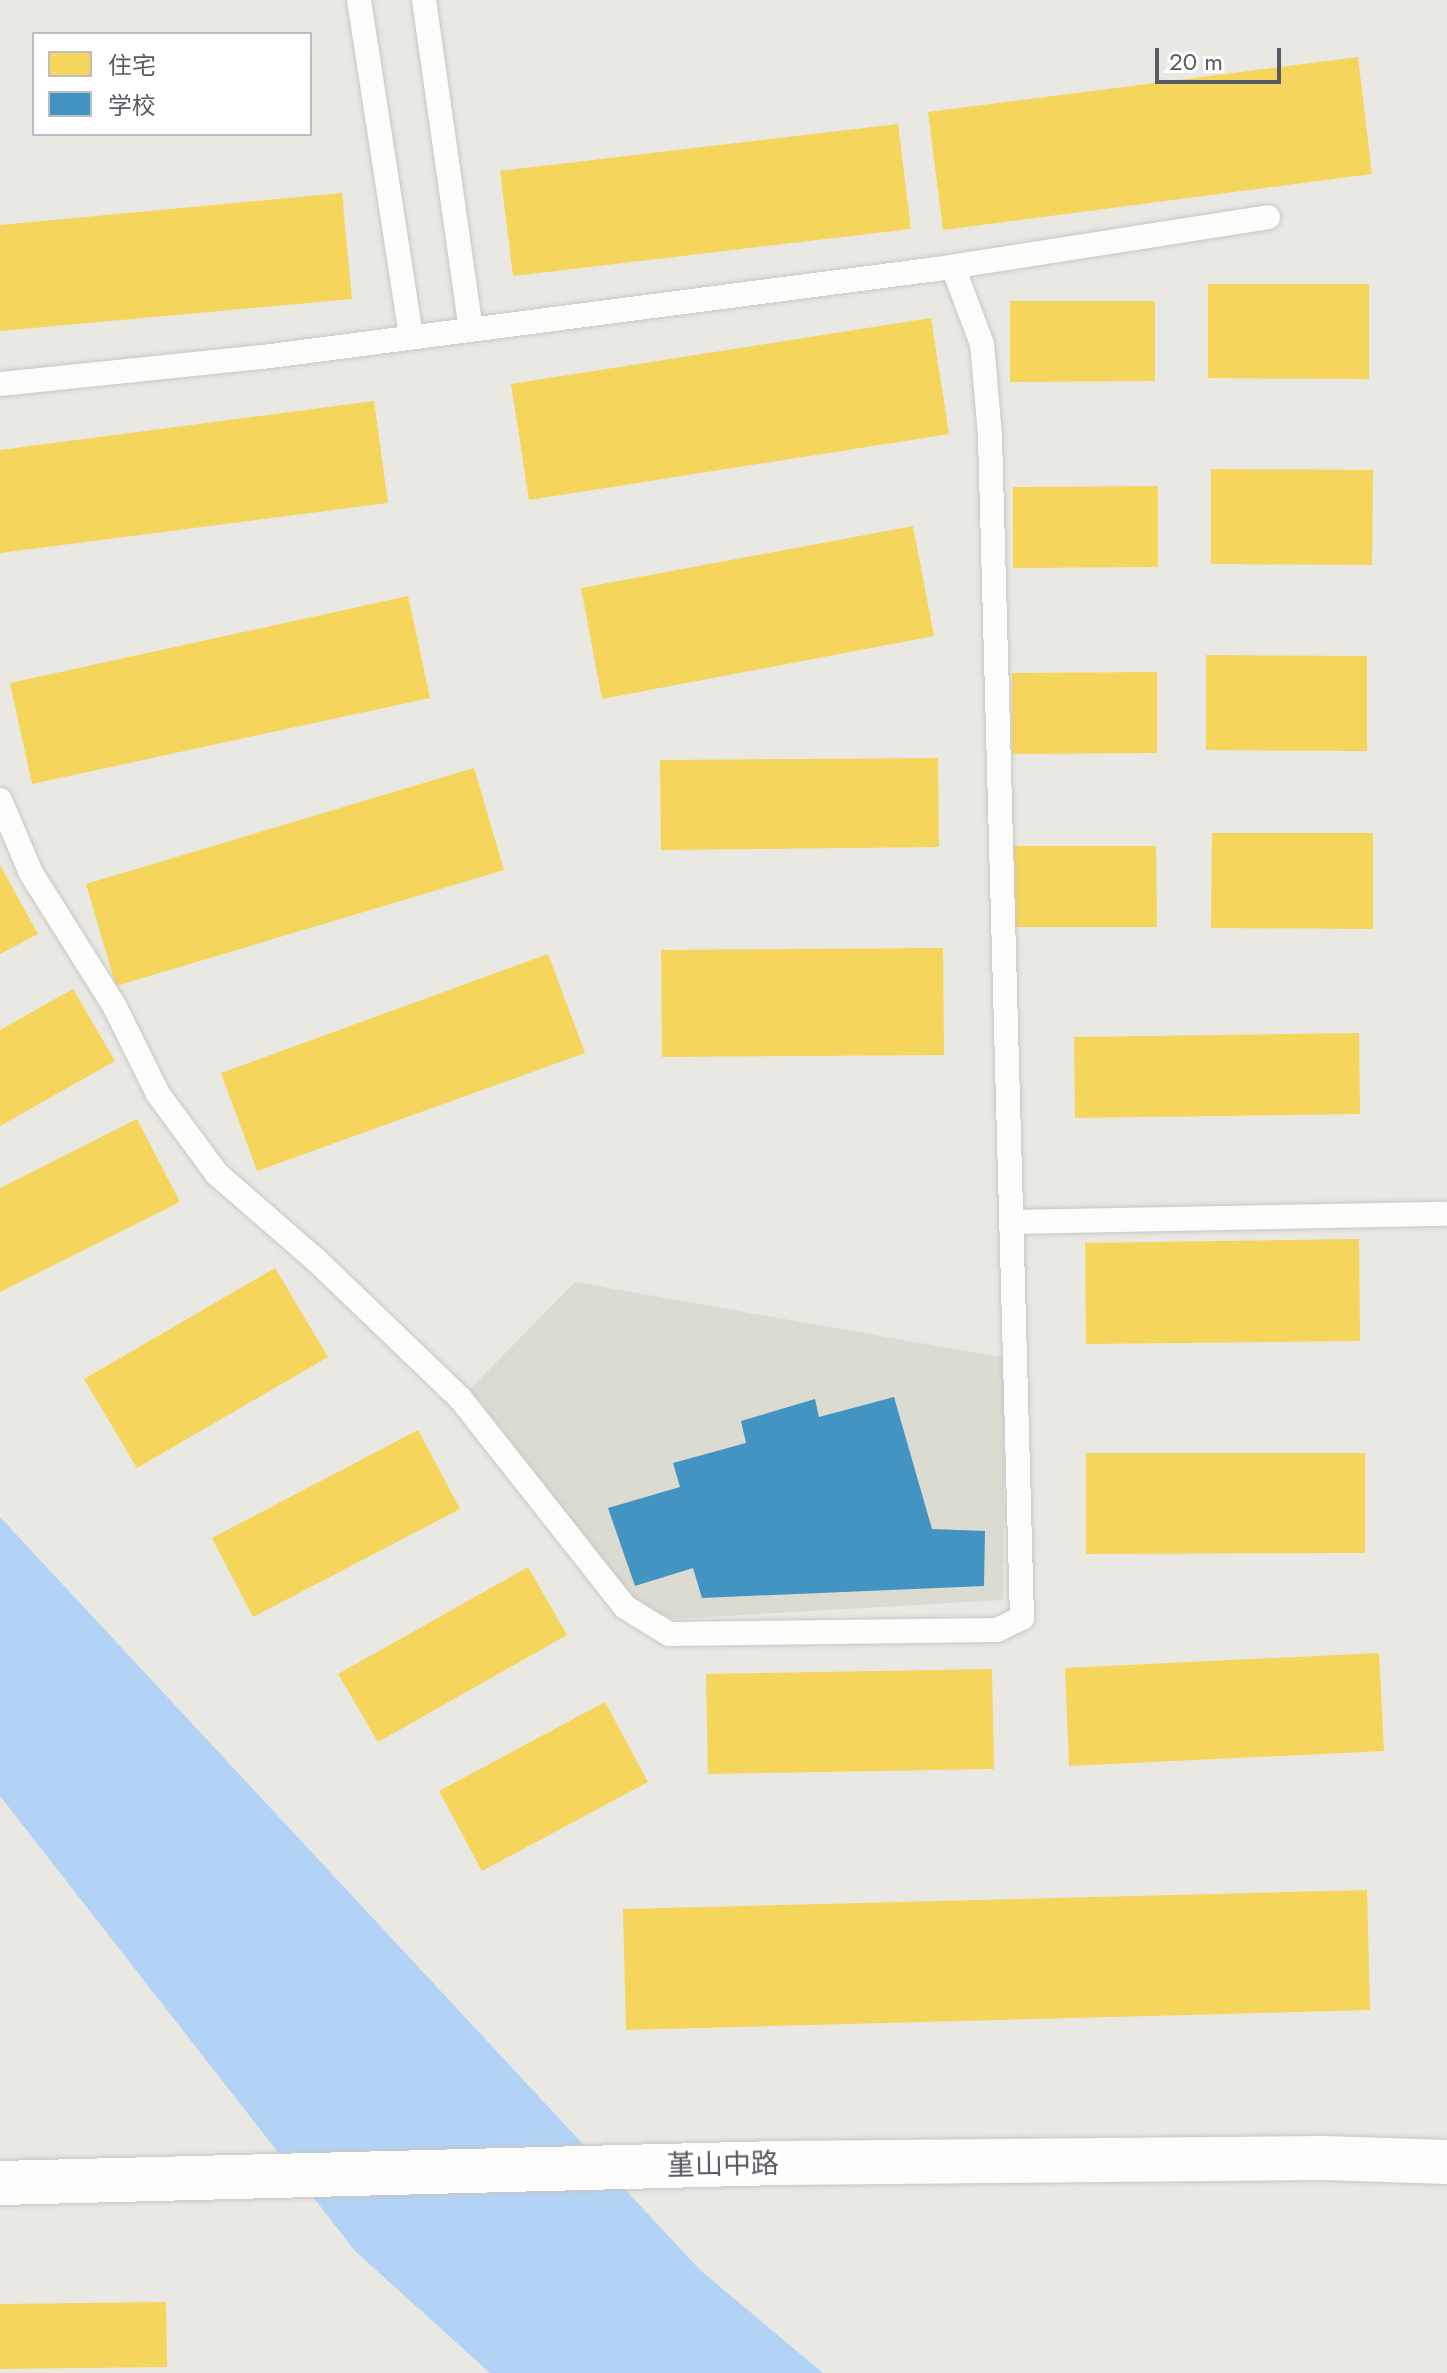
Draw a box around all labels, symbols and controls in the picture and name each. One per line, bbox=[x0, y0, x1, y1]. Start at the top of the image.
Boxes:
legend bbox=[32, 32, 312, 136]
scale bar bbox=[1159, 32, 1285, 82]
text: 20 m bbox=[1169, 44, 1223, 79]
text: 住宅 bbox=[108, 48, 156, 83]
text: 学校 bbox=[108, 88, 156, 123]
street label: 堇山中路 bbox=[667, 2147, 779, 2183]

